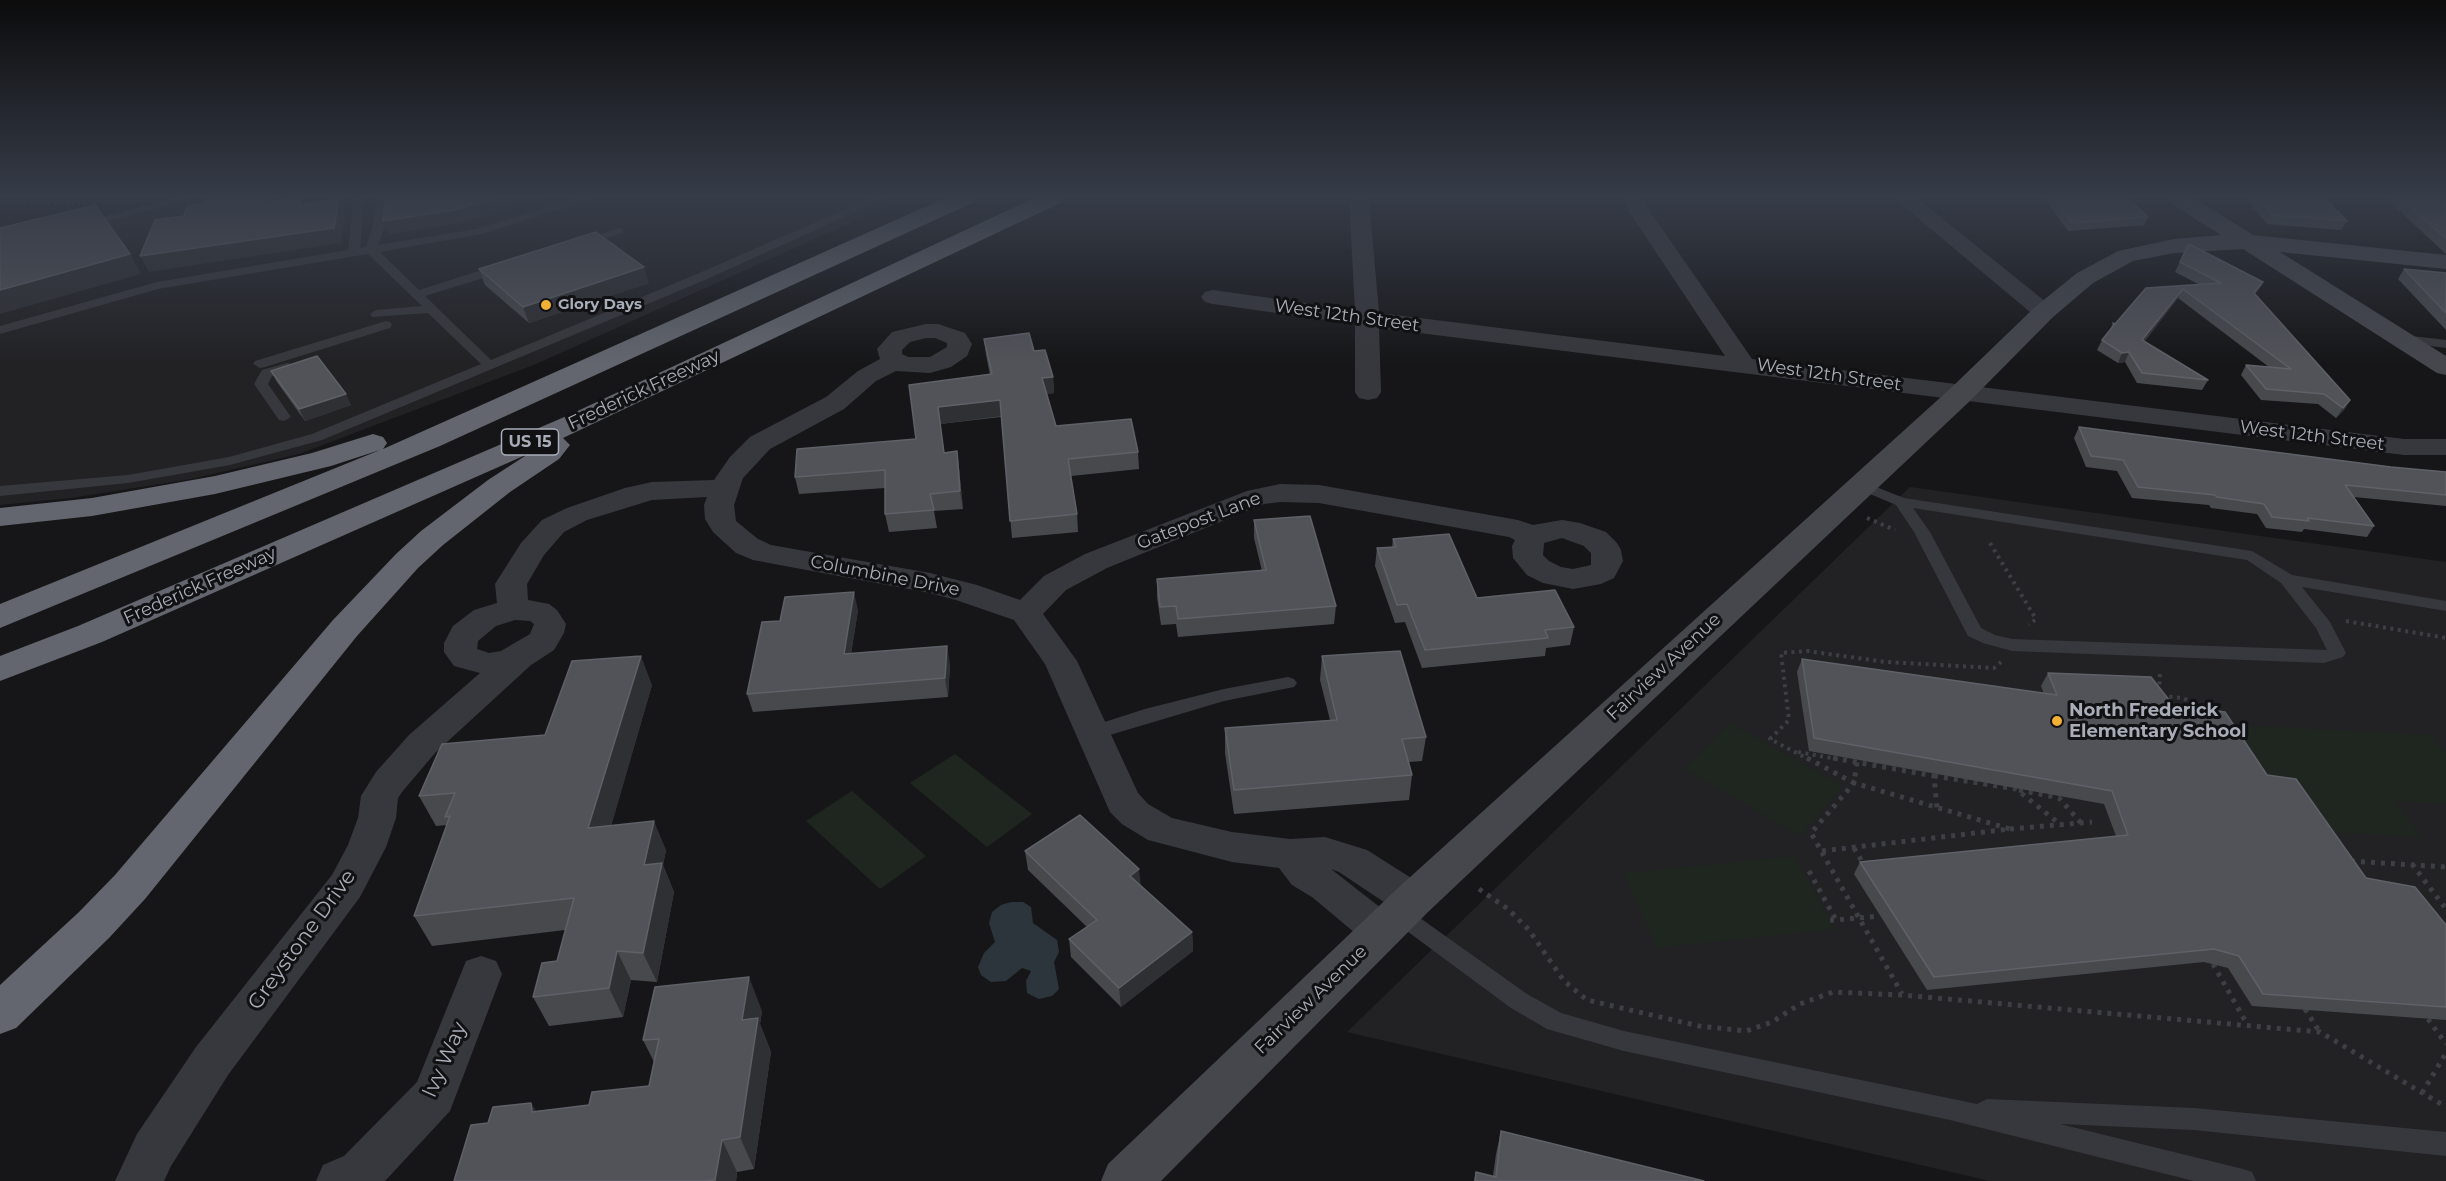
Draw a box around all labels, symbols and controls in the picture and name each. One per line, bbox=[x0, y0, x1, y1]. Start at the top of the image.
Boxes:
street label: West 12th Street bbox=[1273, 295, 1421, 337]
place label: Glory Days bbox=[558, 296, 642, 314]
marker: Glory Days bbox=[539, 298, 553, 312]
street label: Frederick Freeway bbox=[565, 345, 723, 435]
street label: West 12th Street bbox=[1755, 354, 1903, 396]
street label: West 12th Street bbox=[2238, 416, 2386, 456]
road number: US 15 bbox=[502, 429, 558, 455]
street label: Gatepost Lane bbox=[1134, 487, 1264, 555]
street label: Frederick Freeway bbox=[120, 543, 280, 629]
street label: Columbine Drive bbox=[809, 551, 961, 601]
street label: Fairview Avenue bbox=[1603, 609, 1725, 725]
place label: North Frederick Elementary School bbox=[2069, 700, 2246, 742]
marker: North Frederick Elementary School bbox=[2050, 714, 2064, 728]
street label: Greystone Drive bbox=[243, 865, 361, 1015]
street label: Fairview Avenue bbox=[1250, 941, 1372, 1059]
street label: Ivy Way bbox=[417, 1018, 473, 1102]

